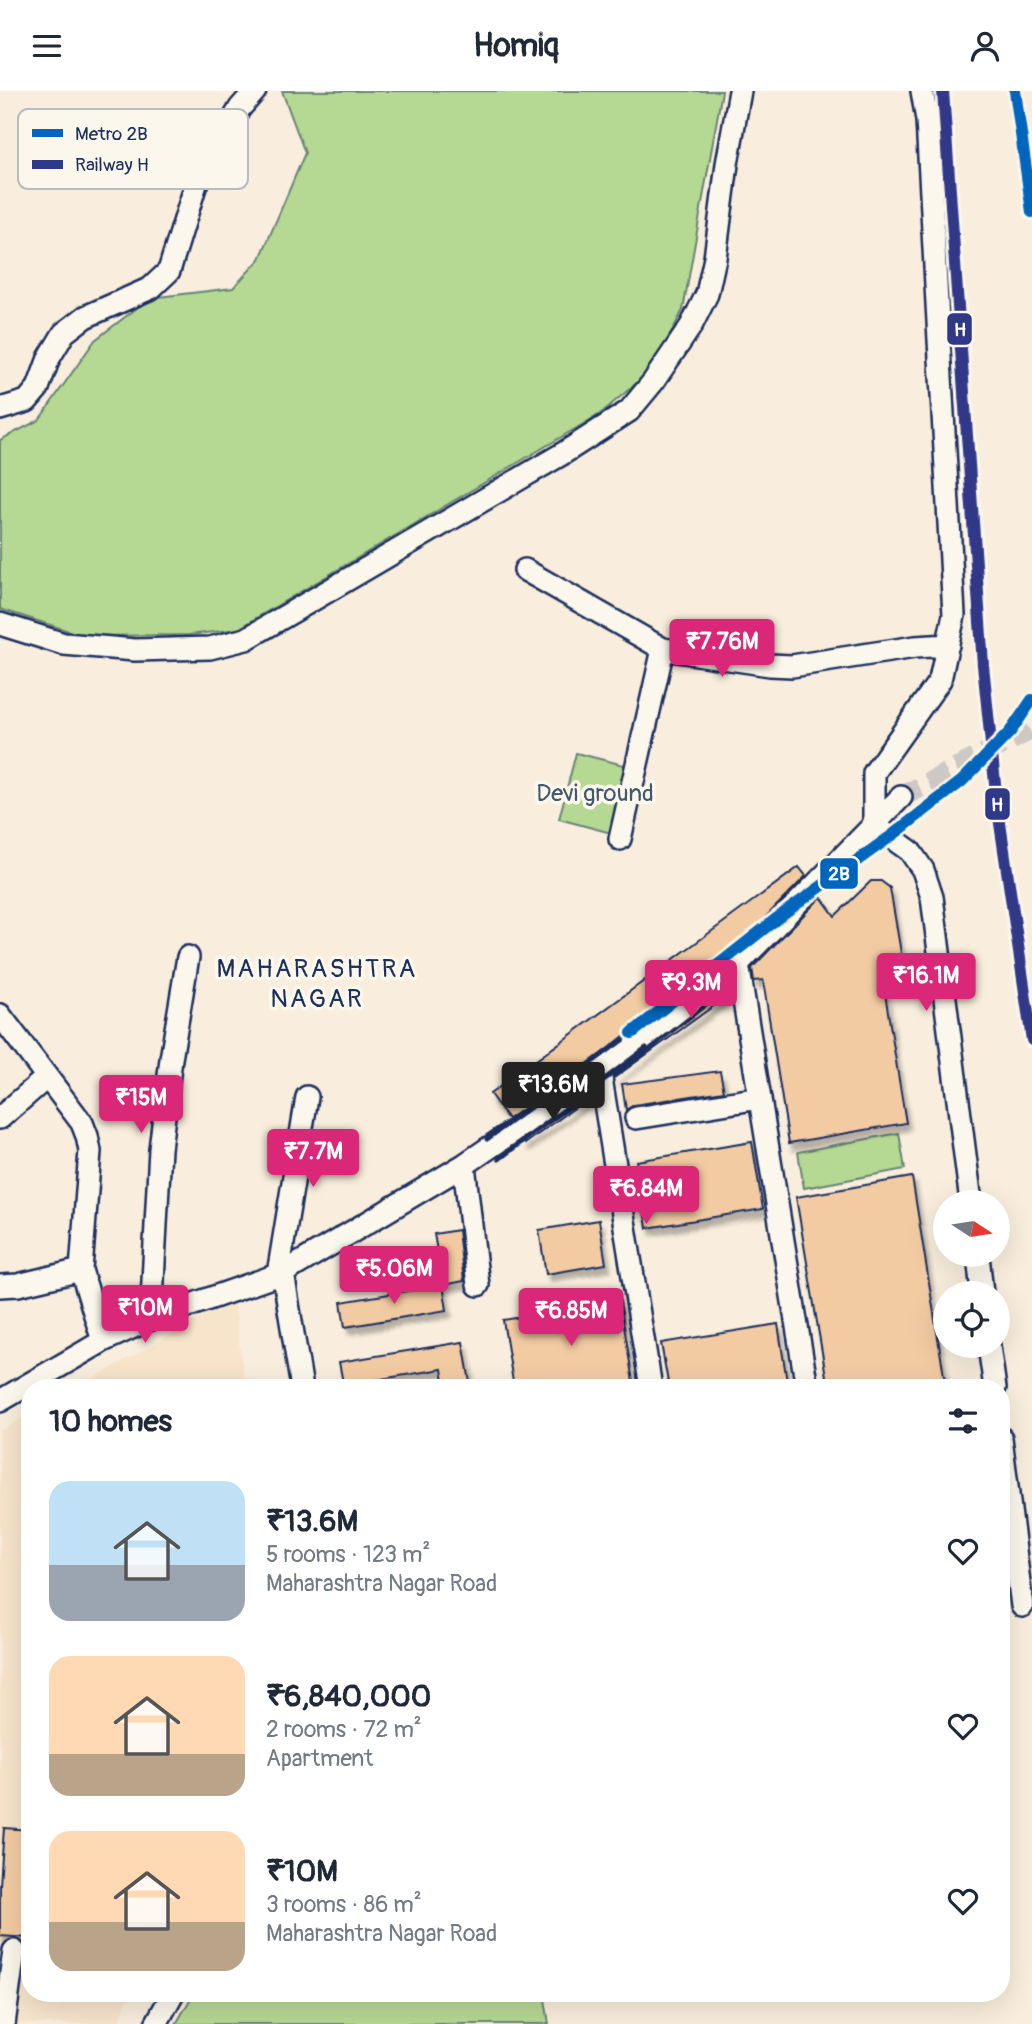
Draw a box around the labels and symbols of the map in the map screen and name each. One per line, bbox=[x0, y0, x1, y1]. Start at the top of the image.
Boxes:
legend bbox=[18, 109, 248, 189]
text: Metro 2B bbox=[75, 122, 148, 146]
text: Railway H bbox=[75, 153, 149, 177]
line badge: H bbox=[946, 312, 973, 346]
text: H bbox=[954, 318, 966, 342]
pin: ₹7.76M bbox=[665, 619, 779, 679]
park label: Devi ground bbox=[536, 779, 654, 808]
line badge: H bbox=[984, 787, 1011, 821]
text: H bbox=[991, 793, 1003, 817]
line badge: 2B bbox=[819, 857, 859, 890]
text: 2B bbox=[828, 862, 850, 886]
district label: MAHARASHTRA NAGAR bbox=[217, 953, 417, 1015]
pin: ₹16.1M bbox=[869, 953, 983, 1013]
pin: ₹9.3M bbox=[642, 961, 740, 1020]
pin: ₹13.6M bbox=[496, 1063, 610, 1122]
pin: ₹15M bbox=[100, 1075, 182, 1135]
pin: ₹7.7M bbox=[264, 1129, 362, 1189]
pin: ₹6.84M bbox=[589, 1167, 703, 1226]
north arrow bbox=[933, 1190, 1010, 1267]
pin: ₹5.06M bbox=[337, 1247, 451, 1306]
pin: ₹10M bbox=[104, 1285, 186, 1345]
pin: ₹6.85M bbox=[514, 1289, 628, 1348]

